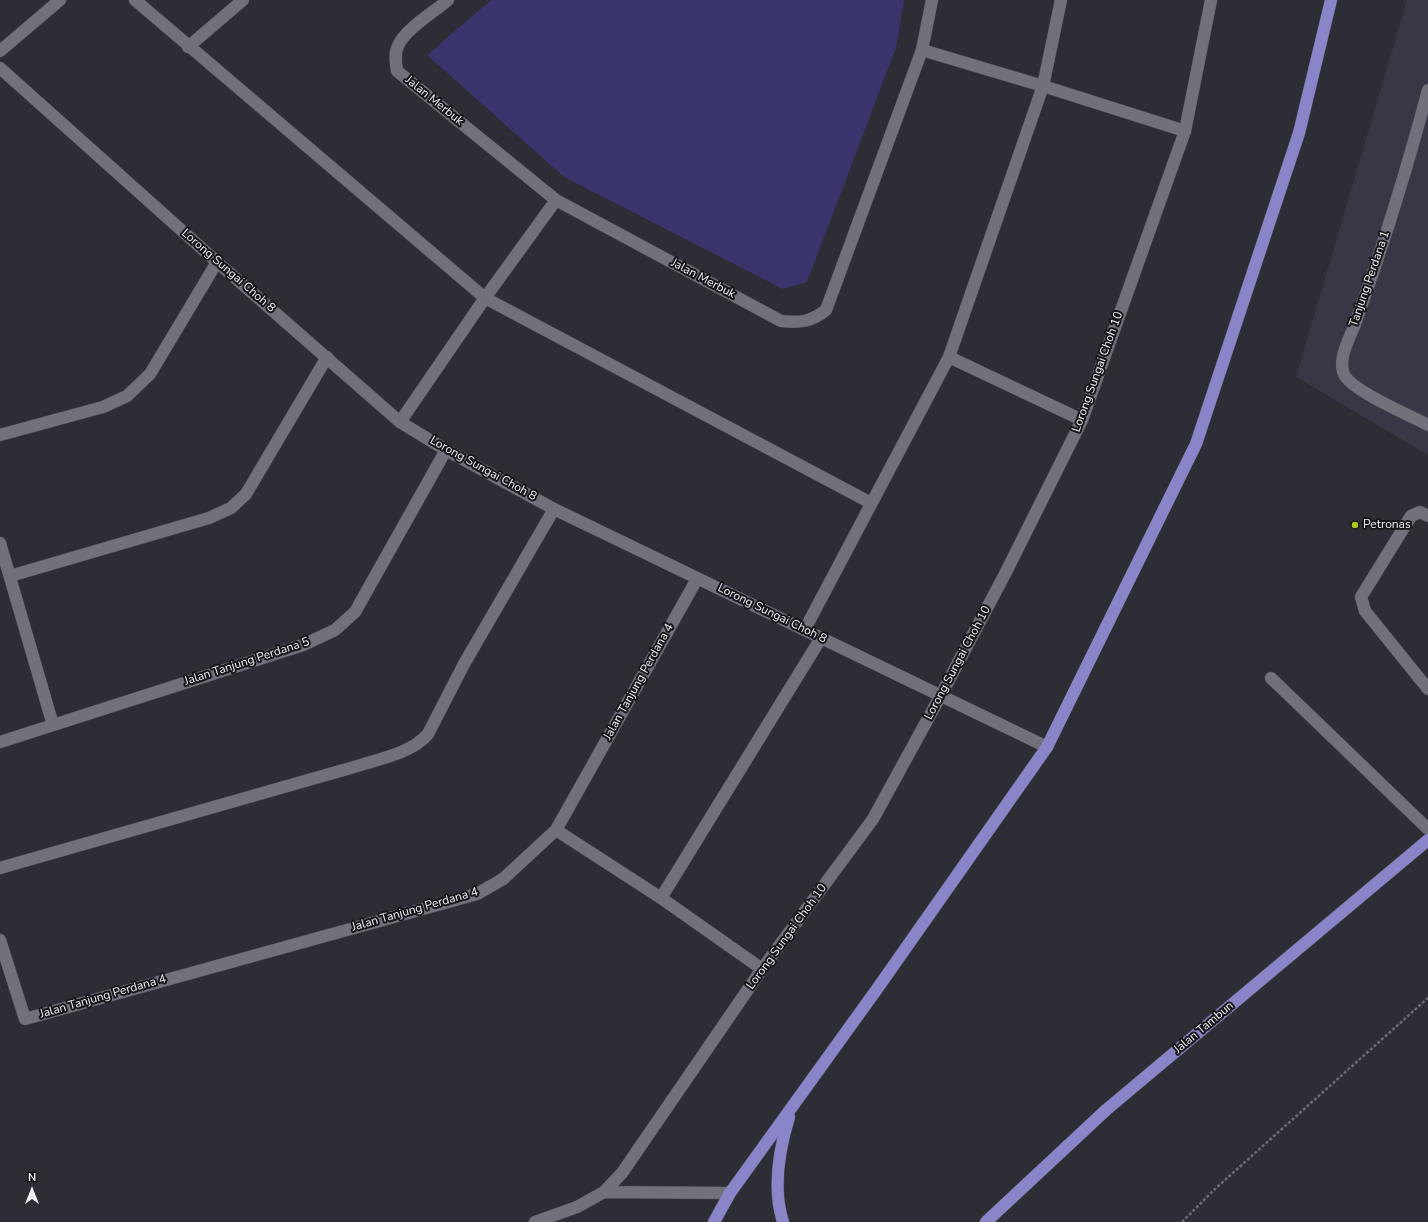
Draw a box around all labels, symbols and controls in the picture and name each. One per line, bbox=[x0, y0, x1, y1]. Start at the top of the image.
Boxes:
street label: Jalan Merbuk bbox=[402, 73, 466, 129]
street label: Lorong Sungai Choh 8 bbox=[178, 226, 278, 316]
street label: Tanjung Perdana 1 bbox=[1347, 229, 1393, 329]
street label: Jalan Merbuk bbox=[668, 256, 738, 302]
street label: Lorong Sungai Choh 10 bbox=[1070, 310, 1126, 434]
street label: Lorong Sungai Choh 8 bbox=[427, 434, 539, 504]
place label: Petronas bbox=[1363, 518, 1411, 532]
marker: Petronas bbox=[1350, 520, 1360, 530]
street label: Lorong Sungai Choh 8 bbox=[715, 581, 829, 647]
street label: Lorong Sungai Choh 10 bbox=[922, 604, 994, 722]
street label: Jalan Tanjung Perdana 4 bbox=[601, 621, 677, 743]
street label: Jalan Tanjung Perdana 5 bbox=[183, 635, 311, 689]
street label: Lorong Sungai Choh 10 bbox=[744, 881, 830, 993]
street label: Jalan Tanjung Perdana 4 bbox=[350, 885, 480, 935]
street label: Jalan Tanjung Perdana 4 bbox=[38, 972, 168, 1022]
street label: Jalan Tambun bbox=[1171, 999, 1237, 1057]
north arrow bbox=[12, 1170, 52, 1210]
text: N bbox=[28, 1170, 36, 1185]

